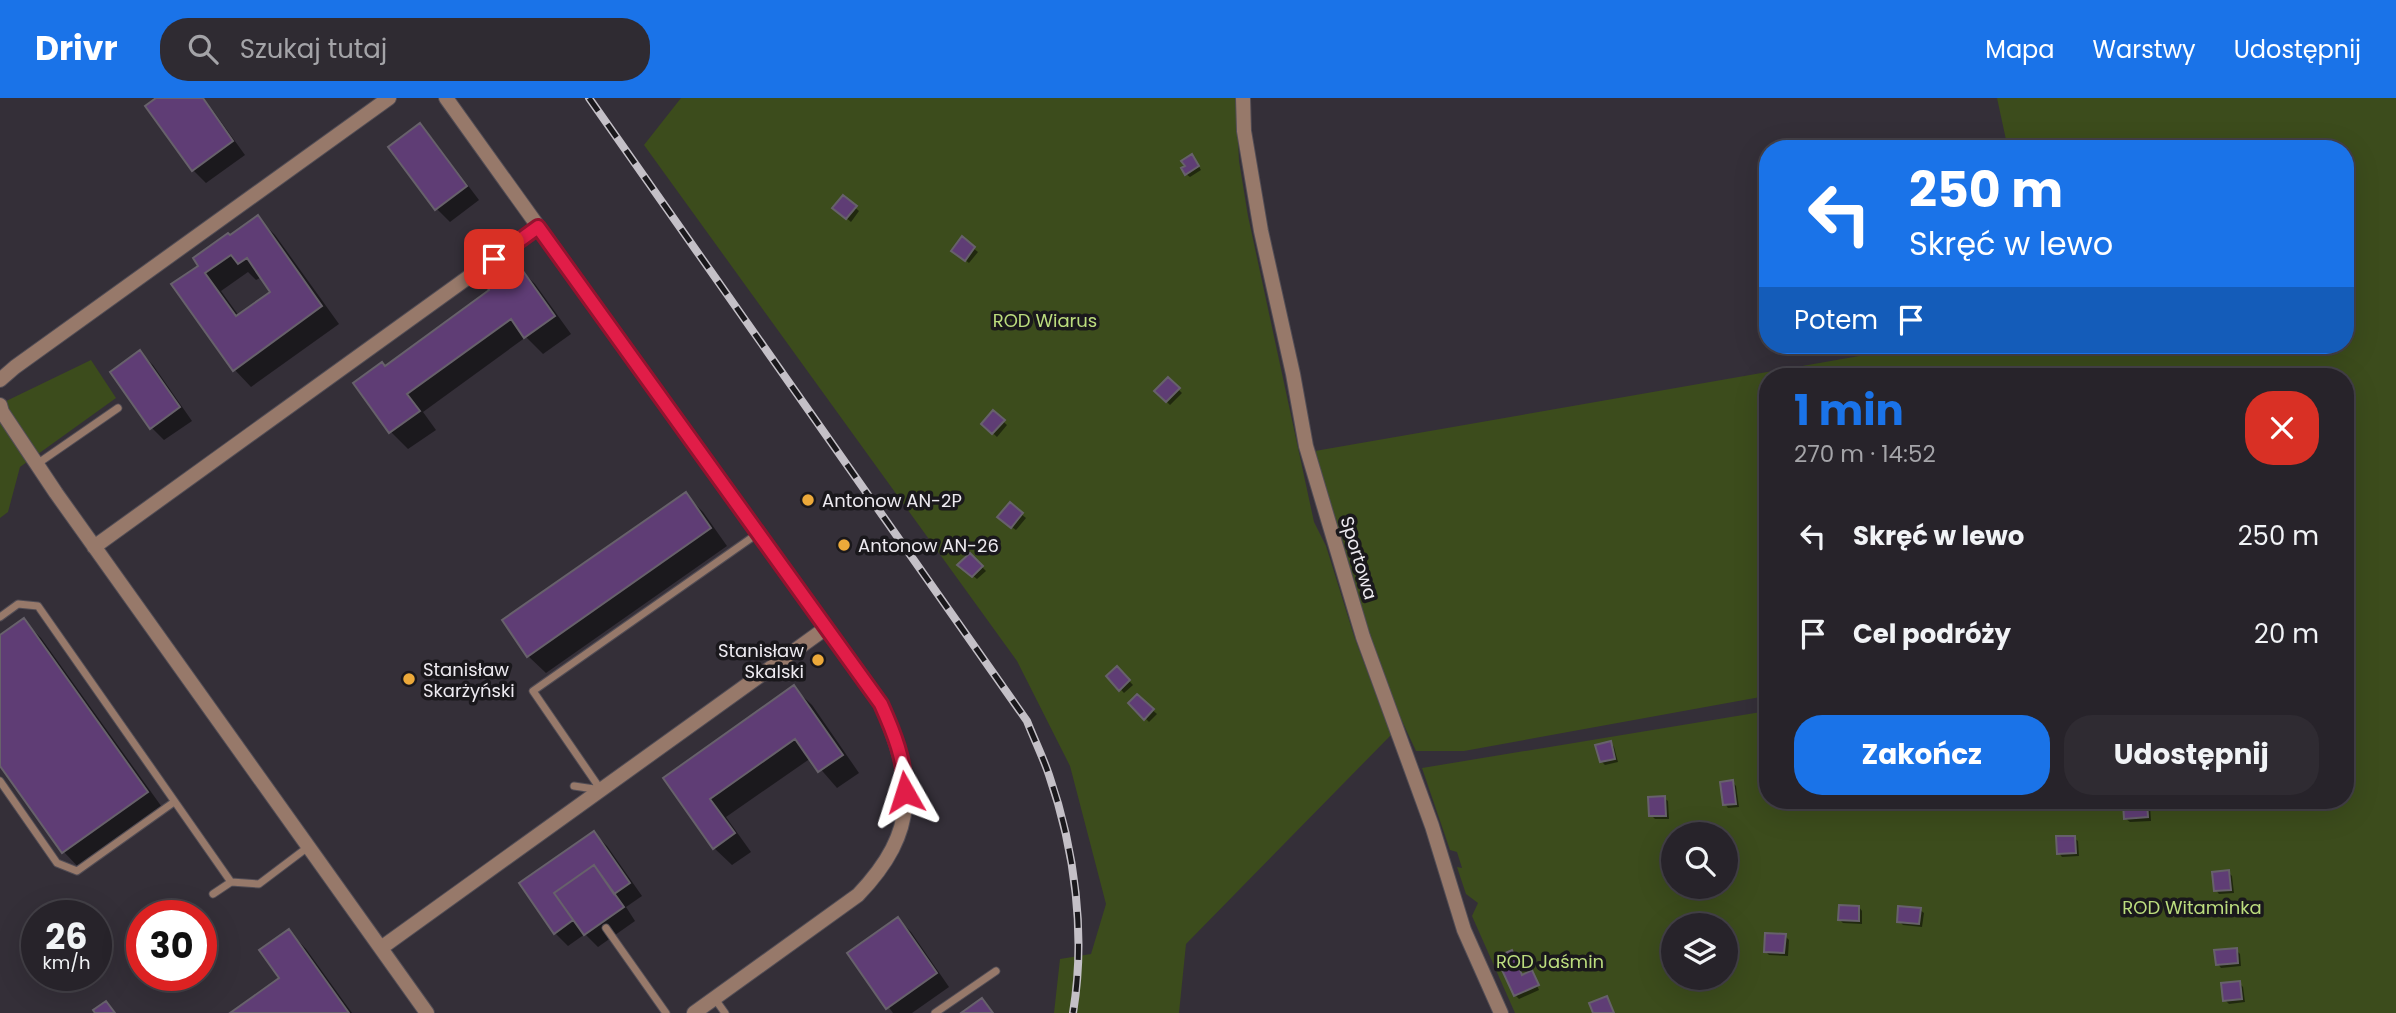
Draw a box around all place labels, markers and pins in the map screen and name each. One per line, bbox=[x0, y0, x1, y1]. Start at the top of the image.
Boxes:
pin bbox=[464, 229, 524, 289]
place label: Antonow AN-2P bbox=[822, 488, 962, 513]
marker: Antonow AN-2P bbox=[800, 492, 816, 508]
place label: Antonow AN-26 bbox=[858, 533, 999, 558]
marker: Antonow AN-26 bbox=[836, 537, 852, 553]
place label: Stanisław Skalski bbox=[718, 638, 804, 684]
marker: Stanisław Skalski bbox=[810, 652, 826, 668]
place label: Stanisław Skarżyński bbox=[423, 657, 515, 703]
marker: Stanisław Skarżyński bbox=[401, 671, 417, 687]

